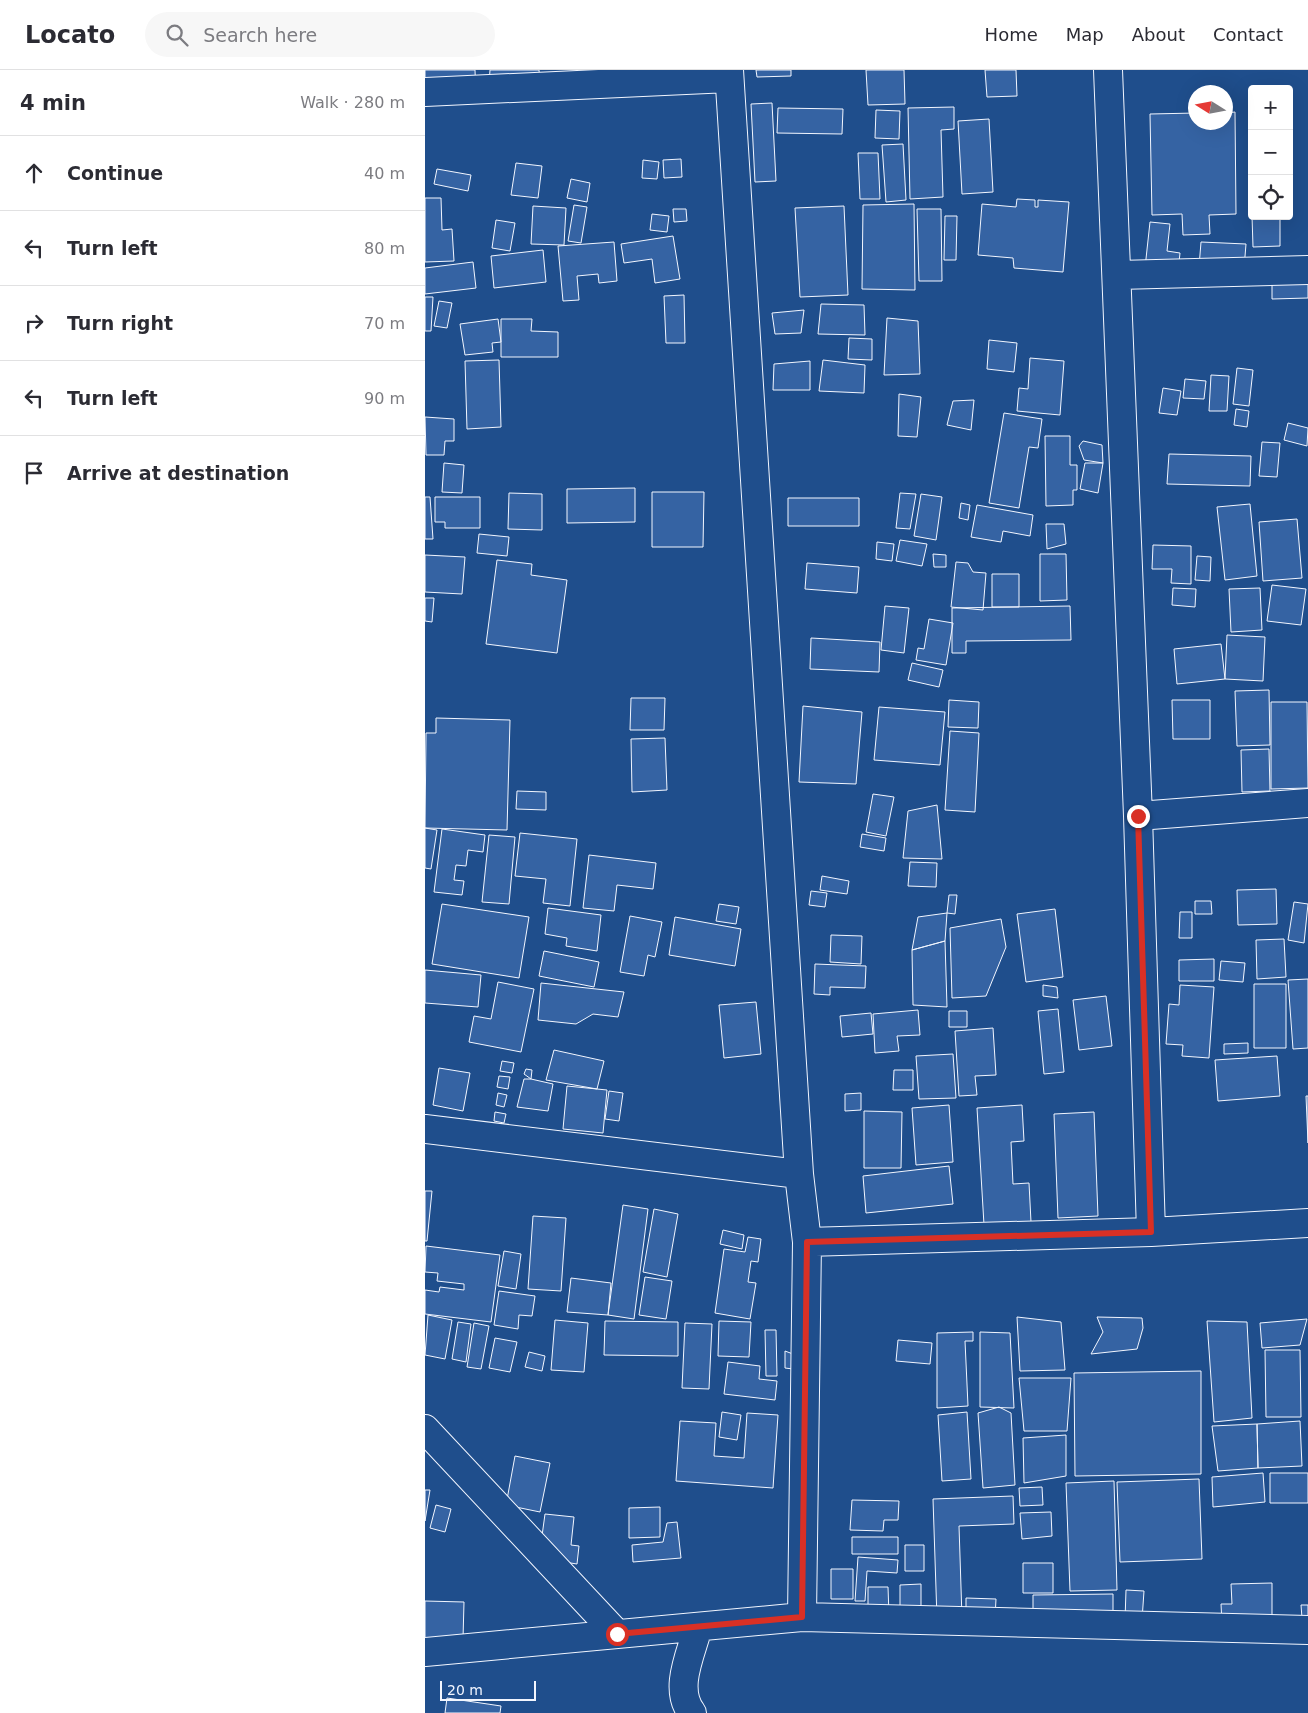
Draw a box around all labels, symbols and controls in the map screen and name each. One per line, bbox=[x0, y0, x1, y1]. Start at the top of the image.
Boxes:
search box bbox=[145, 12, 495, 57]
text: Locato bbox=[25, 21, 115, 49]
icon: search bbox=[163, 21, 191, 49]
text: Search here bbox=[203, 24, 317, 46]
text: Home bbox=[985, 24, 1038, 45]
text: Map bbox=[1066, 24, 1104, 45]
text: About bbox=[1132, 24, 1185, 45]
text: Contact bbox=[1213, 24, 1283, 45]
north arrow bbox=[1188, 85, 1233, 130]
map controls bbox=[1248, 85, 1293, 220]
button: + bbox=[1248, 85, 1293, 130]
text: 4 min bbox=[20, 91, 86, 115]
text: Walk · 280 m bbox=[300, 93, 405, 112]
button: − bbox=[1248, 130, 1293, 175]
icon: ahead bbox=[20, 159, 48, 187]
text: Continue bbox=[67, 162, 163, 184]
text: 40 m bbox=[364, 164, 405, 183]
button: locate bbox=[1248, 175, 1293, 220]
icon: left bbox=[20, 234, 48, 262]
text: Turn left bbox=[67, 237, 158, 259]
text: 80 m bbox=[364, 239, 405, 258]
icon: right bbox=[20, 309, 48, 337]
text: Turn right bbox=[67, 312, 173, 334]
text: 70 m bbox=[364, 314, 405, 333]
icon: left bbox=[20, 384, 48, 412]
text: Turn left bbox=[67, 387, 158, 409]
text: 90 m bbox=[364, 389, 405, 408]
icon: arrive bbox=[20, 459, 48, 487]
text: Arrive at destination bbox=[67, 462, 289, 484]
route end bbox=[1127, 805, 1150, 828]
route start bbox=[606, 1623, 629, 1646]
scale bar bbox=[440, 1678, 536, 1701]
text: 20 m bbox=[447, 1682, 483, 1698]

